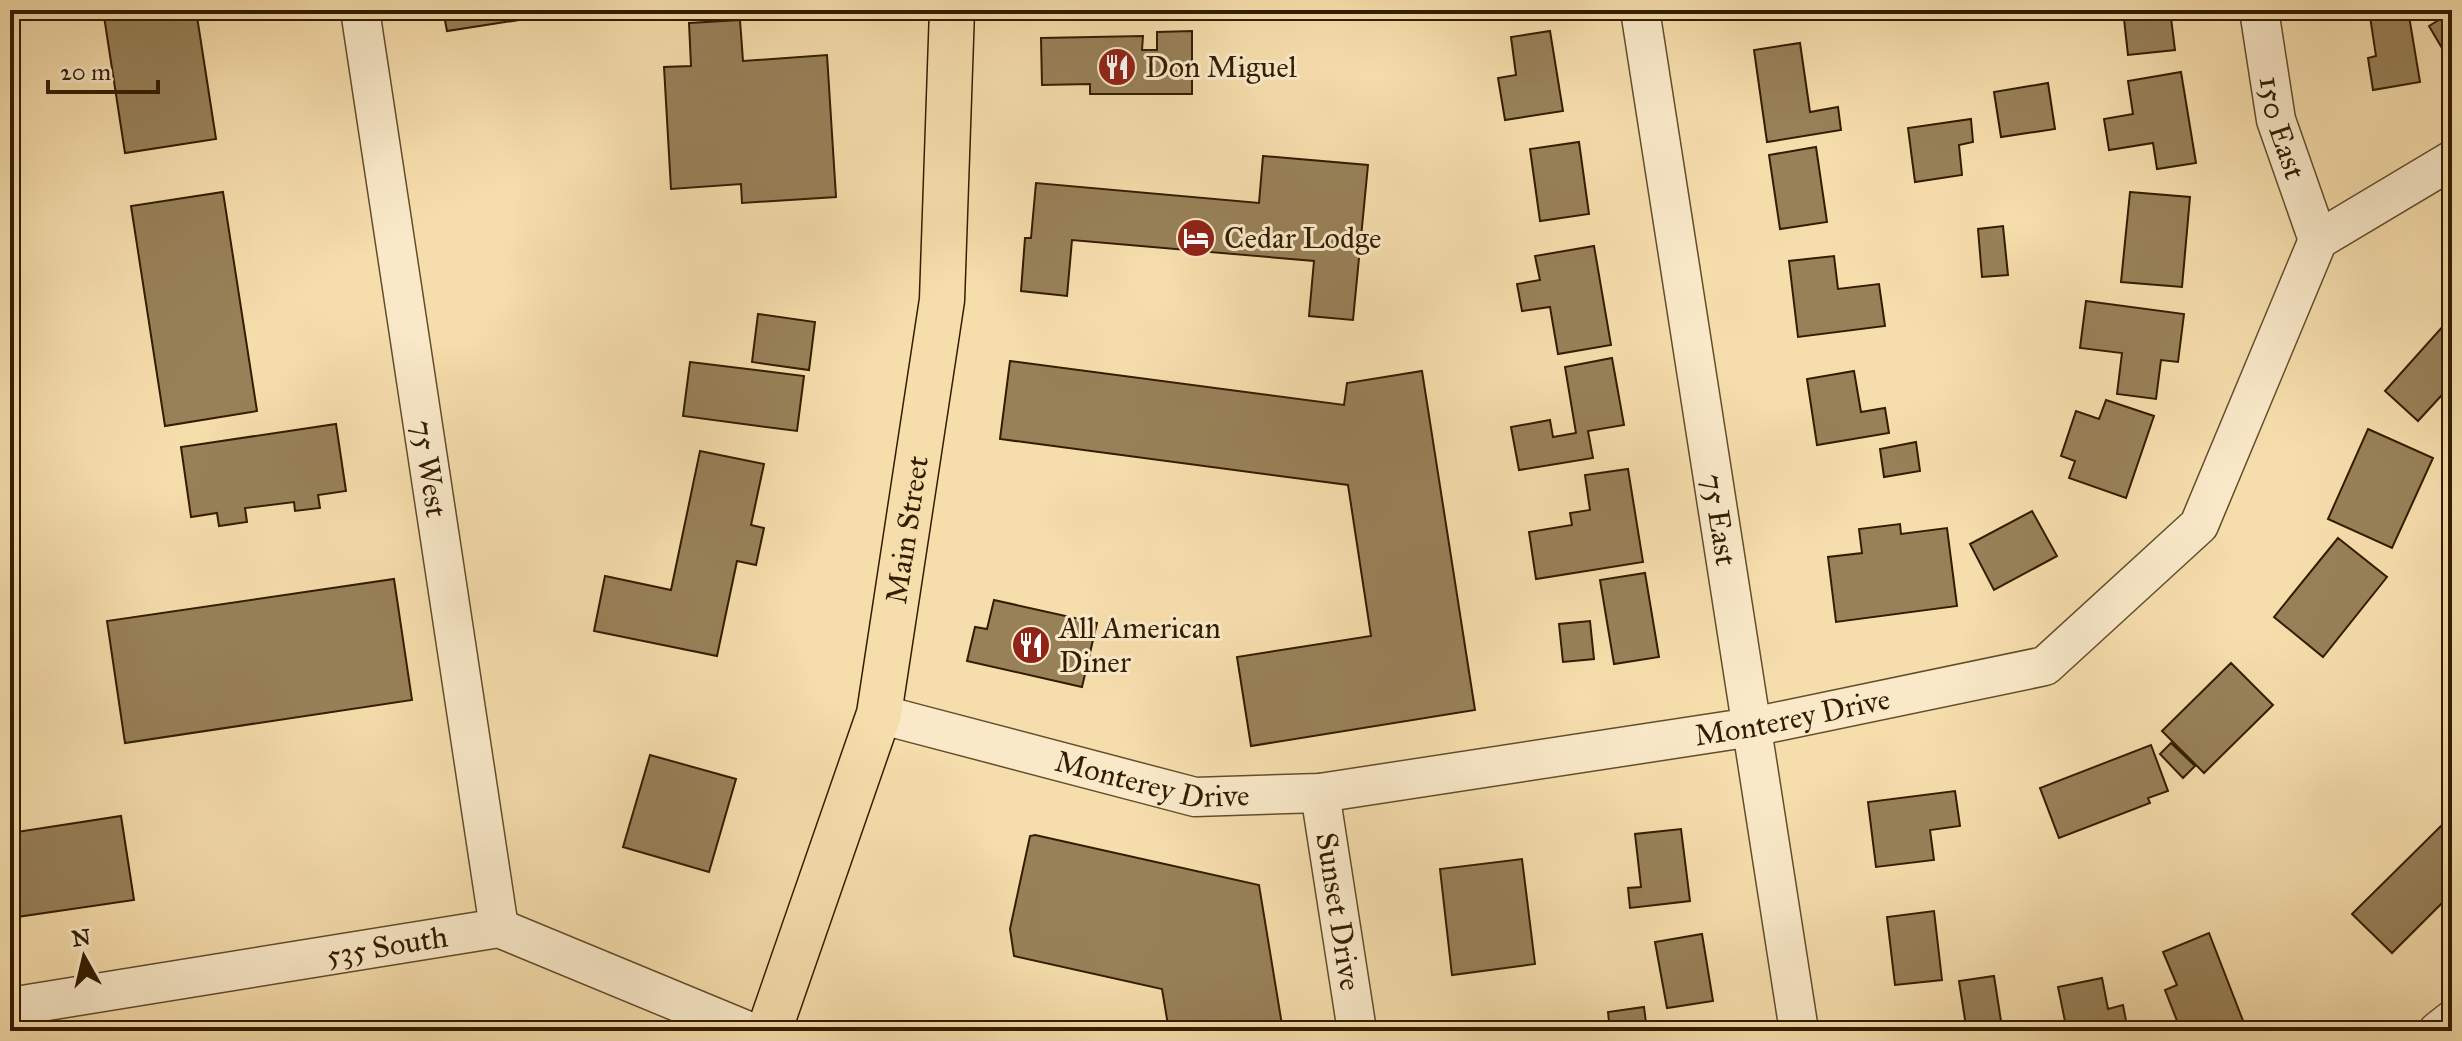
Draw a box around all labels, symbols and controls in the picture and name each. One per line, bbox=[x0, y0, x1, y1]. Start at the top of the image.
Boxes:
scale bar bbox=[48, 44, 158, 94]
restaurant icon: Don Miguel bbox=[1096, 46, 1138, 88]
place label: Don Miguel bbox=[1145, 49, 1298, 85]
text: 20 m bbox=[60, 57, 111, 87]
street label: 150 East bbox=[2251, 74, 2313, 184]
hotel icon: Cedar Lodge bbox=[1175, 217, 1217, 259]
place label: Cedar Lodge bbox=[1224, 220, 1381, 256]
street label: 75 West bbox=[404, 418, 455, 520]
street label: Main Street bbox=[878, 453, 936, 606]
street label: 75 East bbox=[1695, 472, 1744, 569]
place label: All American Diner bbox=[1057, 610, 1221, 680]
restaurant icon: All American Diner bbox=[1010, 624, 1052, 666]
street label: Monterey Drive bbox=[1692, 681, 1893, 754]
street label: Monterey Drive bbox=[1051, 743, 1250, 817]
street label: Sunset Drive bbox=[1308, 830, 1368, 993]
north arrow bbox=[44, 917, 124, 997]
street label: 535 South bbox=[324, 919, 451, 974]
text: N bbox=[70, 923, 93, 952]

